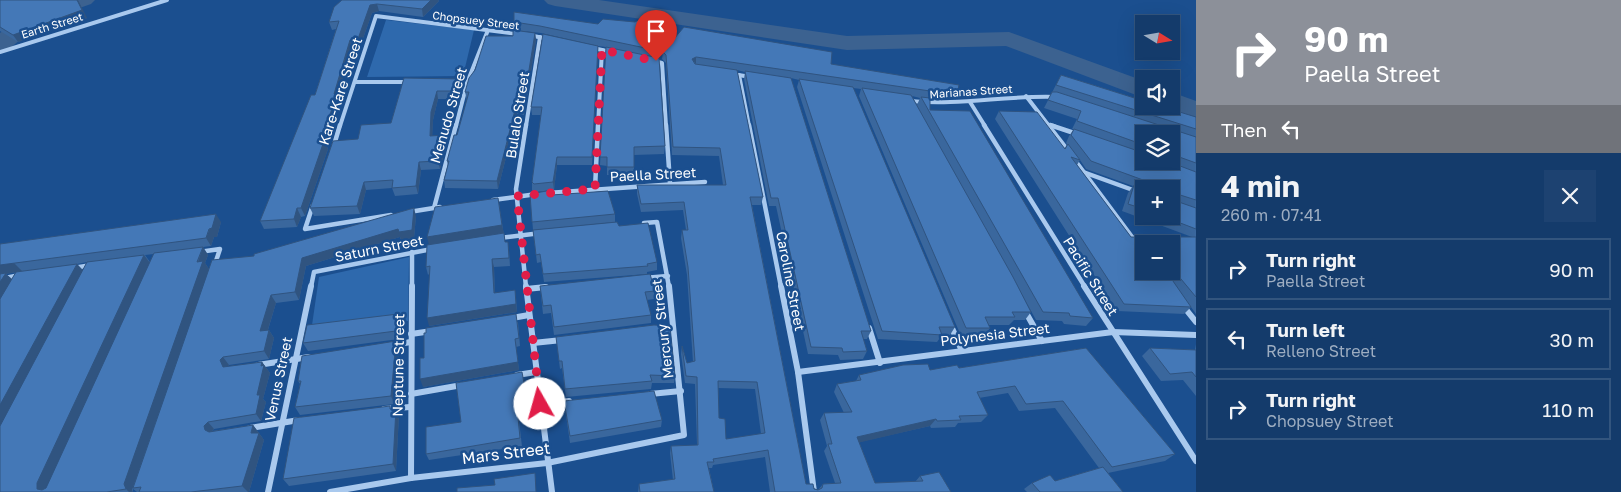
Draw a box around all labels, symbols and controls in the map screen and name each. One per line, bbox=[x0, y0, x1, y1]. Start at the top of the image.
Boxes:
street label: Chopsuey Street bbox=[432, 8, 520, 32]
street label: Earth Street bbox=[20, 9, 84, 41]
pin bbox=[635, 10, 677, 61]
north arrow bbox=[1135, 15, 1180, 60]
map controls bbox=[1135, 15, 1180, 280]
icon: arrive bbox=[642, 17, 670, 45]
text: 90 m bbox=[1304, 18, 1388, 60]
icon: right bbox=[1221, 20, 1286, 85]
street label: Kare-Kare Street bbox=[315, 35, 365, 147]
text: Paella Street bbox=[1304, 60, 1441, 87]
street label: Menudo Street bbox=[426, 65, 470, 165]
street label: Bulalo Street bbox=[502, 70, 532, 160]
button: sound bbox=[1135, 70, 1180, 115]
street label: Marianas Street bbox=[929, 82, 1013, 100]
icon: left bbox=[1277, 115, 1305, 143]
text: Then bbox=[1221, 118, 1267, 141]
button: layers bbox=[1135, 125, 1180, 170]
street label: Paella Street bbox=[609, 163, 697, 185]
text: 4 min bbox=[1221, 168, 1300, 204]
button: close bbox=[1544, 170, 1596, 222]
button: + bbox=[1135, 180, 1180, 225]
text: 260 m · 07:41 bbox=[1221, 205, 1322, 225]
street label: Caroline Street bbox=[773, 230, 809, 332]
street label: Saturn Street bbox=[333, 231, 425, 265]
street label: Pacific Street bbox=[1060, 233, 1122, 319]
button: − bbox=[1135, 235, 1180, 280]
text: Turn right bbox=[1266, 248, 1356, 271]
icon: right bbox=[1223, 255, 1251, 283]
text: 90 m bbox=[1549, 258, 1594, 281]
text: Paella Street bbox=[1266, 271, 1365, 291]
street label: Mercury Street bbox=[647, 278, 677, 380]
street label: Neptune Street bbox=[389, 313, 407, 417]
text: Turn left bbox=[1266, 318, 1345, 341]
street label: Polynesia Street bbox=[939, 319, 1051, 349]
icon: left bbox=[1223, 325, 1251, 353]
text: 30 m bbox=[1550, 328, 1594, 351]
street label: Venus Street bbox=[261, 335, 295, 423]
text: Relleno Street bbox=[1266, 341, 1376, 361]
position arrow bbox=[513, 377, 565, 429]
text: Turn right bbox=[1266, 388, 1356, 411]
icon: right bbox=[1223, 395, 1251, 423]
text: 110 m bbox=[1542, 398, 1594, 421]
text: Chopsuey Street bbox=[1266, 411, 1394, 431]
street label: Mars Street bbox=[461, 438, 551, 468]

